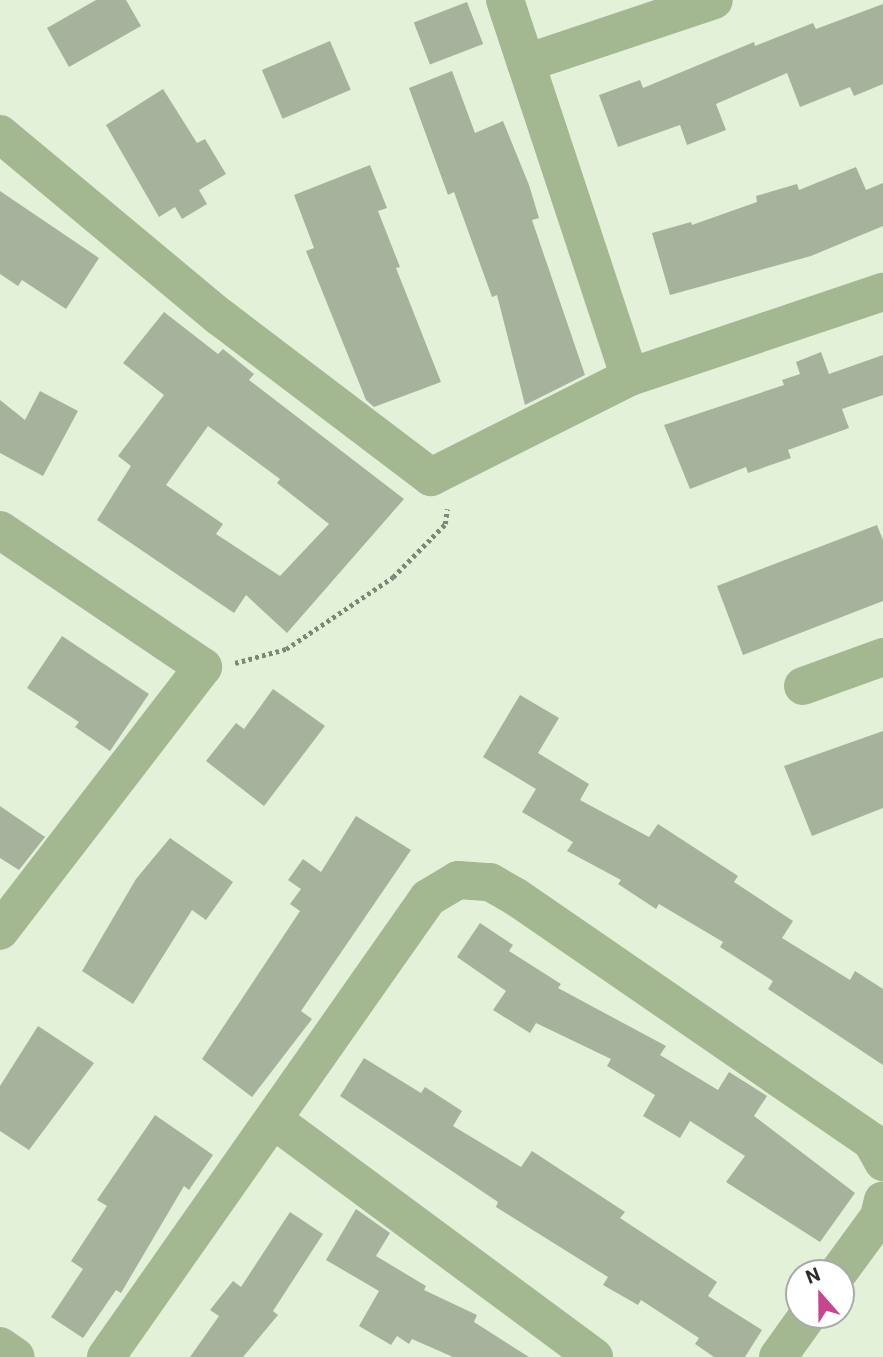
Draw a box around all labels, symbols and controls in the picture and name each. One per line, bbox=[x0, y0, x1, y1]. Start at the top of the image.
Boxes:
north arrow bbox=[785, 1259, 855, 1329]
text: N bbox=[803, 1263, 823, 1289]

